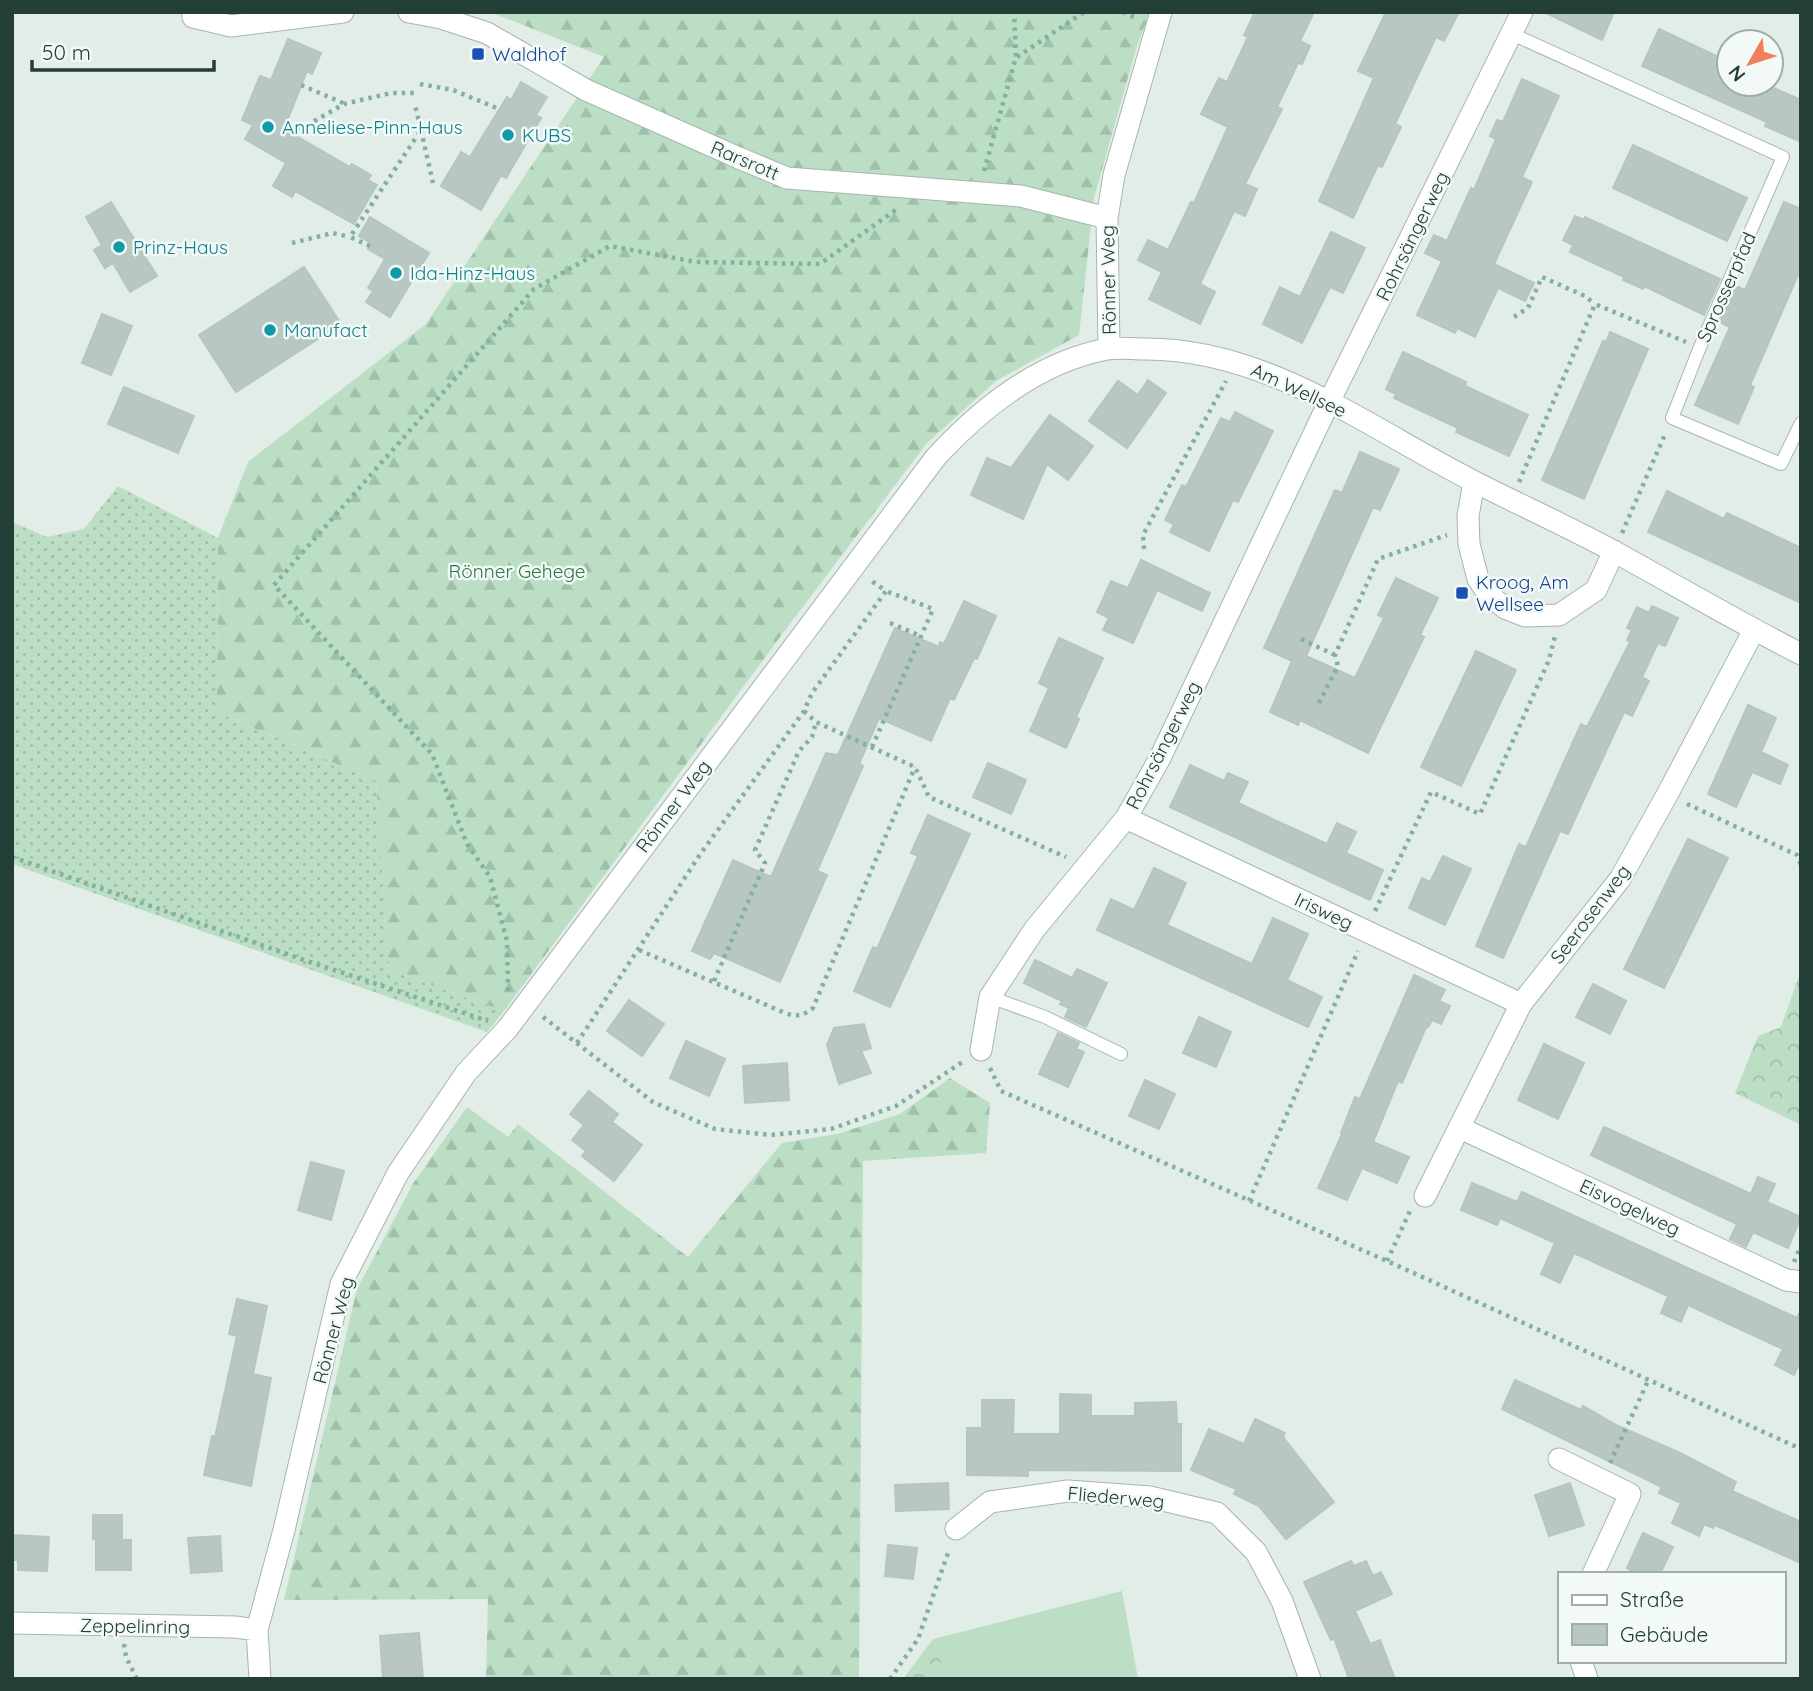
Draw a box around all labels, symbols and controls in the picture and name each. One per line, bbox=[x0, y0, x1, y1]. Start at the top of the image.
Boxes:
scale bar bbox=[32, 28, 214, 72]
north arrow bbox=[1715, 28, 1785, 98]
text: 50 m bbox=[42, 39, 91, 65]
place label: Waldhof bbox=[492, 42, 567, 66]
marker: Waldhof bbox=[470, 46, 486, 62]
text: N bbox=[1723, 61, 1751, 87]
place label: Anneliese-Pinn-Haus bbox=[282, 115, 463, 139]
marker: Anneliese-Pinn-Haus bbox=[260, 119, 276, 135]
place label: KUBS bbox=[522, 123, 571, 147]
marker: KUBS bbox=[500, 127, 516, 143]
street label: Rarsrott bbox=[707, 135, 783, 185]
street label: Rohrsängerweg bbox=[1370, 167, 1454, 305]
street label: Rönner Weg bbox=[1095, 225, 1121, 335]
street label: Sprosserpfad bbox=[1691, 228, 1761, 346]
place label: Prinz-Haus bbox=[133, 235, 228, 259]
marker: Prinz-Haus bbox=[111, 239, 127, 255]
place label: Ida-Hinz-Haus bbox=[410, 261, 535, 285]
marker: Ida-Hinz-Haus bbox=[388, 265, 404, 281]
place label: Manufact bbox=[284, 318, 368, 342]
marker: Manufact bbox=[262, 322, 278, 338]
street label: Am Wellsee bbox=[1247, 357, 1351, 423]
park label: Rönner Gehege bbox=[449, 559, 586, 583]
place label: Kroog, Am Wellsee bbox=[1476, 570, 1569, 616]
marker: Kroog, Am Wellsee bbox=[1454, 585, 1470, 601]
street label: Rohrsängerweg bbox=[1120, 677, 1206, 813]
street label: Rönner Weg bbox=[630, 755, 716, 857]
street label: Seerosenweg bbox=[1545, 860, 1635, 968]
street label: Irisweg bbox=[1291, 887, 1357, 935]
street label: Eisvogelweg bbox=[1576, 1173, 1684, 1241]
street label: Rönner Weg bbox=[307, 1274, 359, 1386]
street label: Fliederweg bbox=[1067, 1481, 1165, 1513]
legend bbox=[1558, 1572, 1785, 1663]
text: Straße bbox=[1620, 1586, 1684, 1612]
street label: Zeppelinring bbox=[80, 1613, 190, 1639]
text: Gebäude bbox=[1620, 1621, 1708, 1647]

